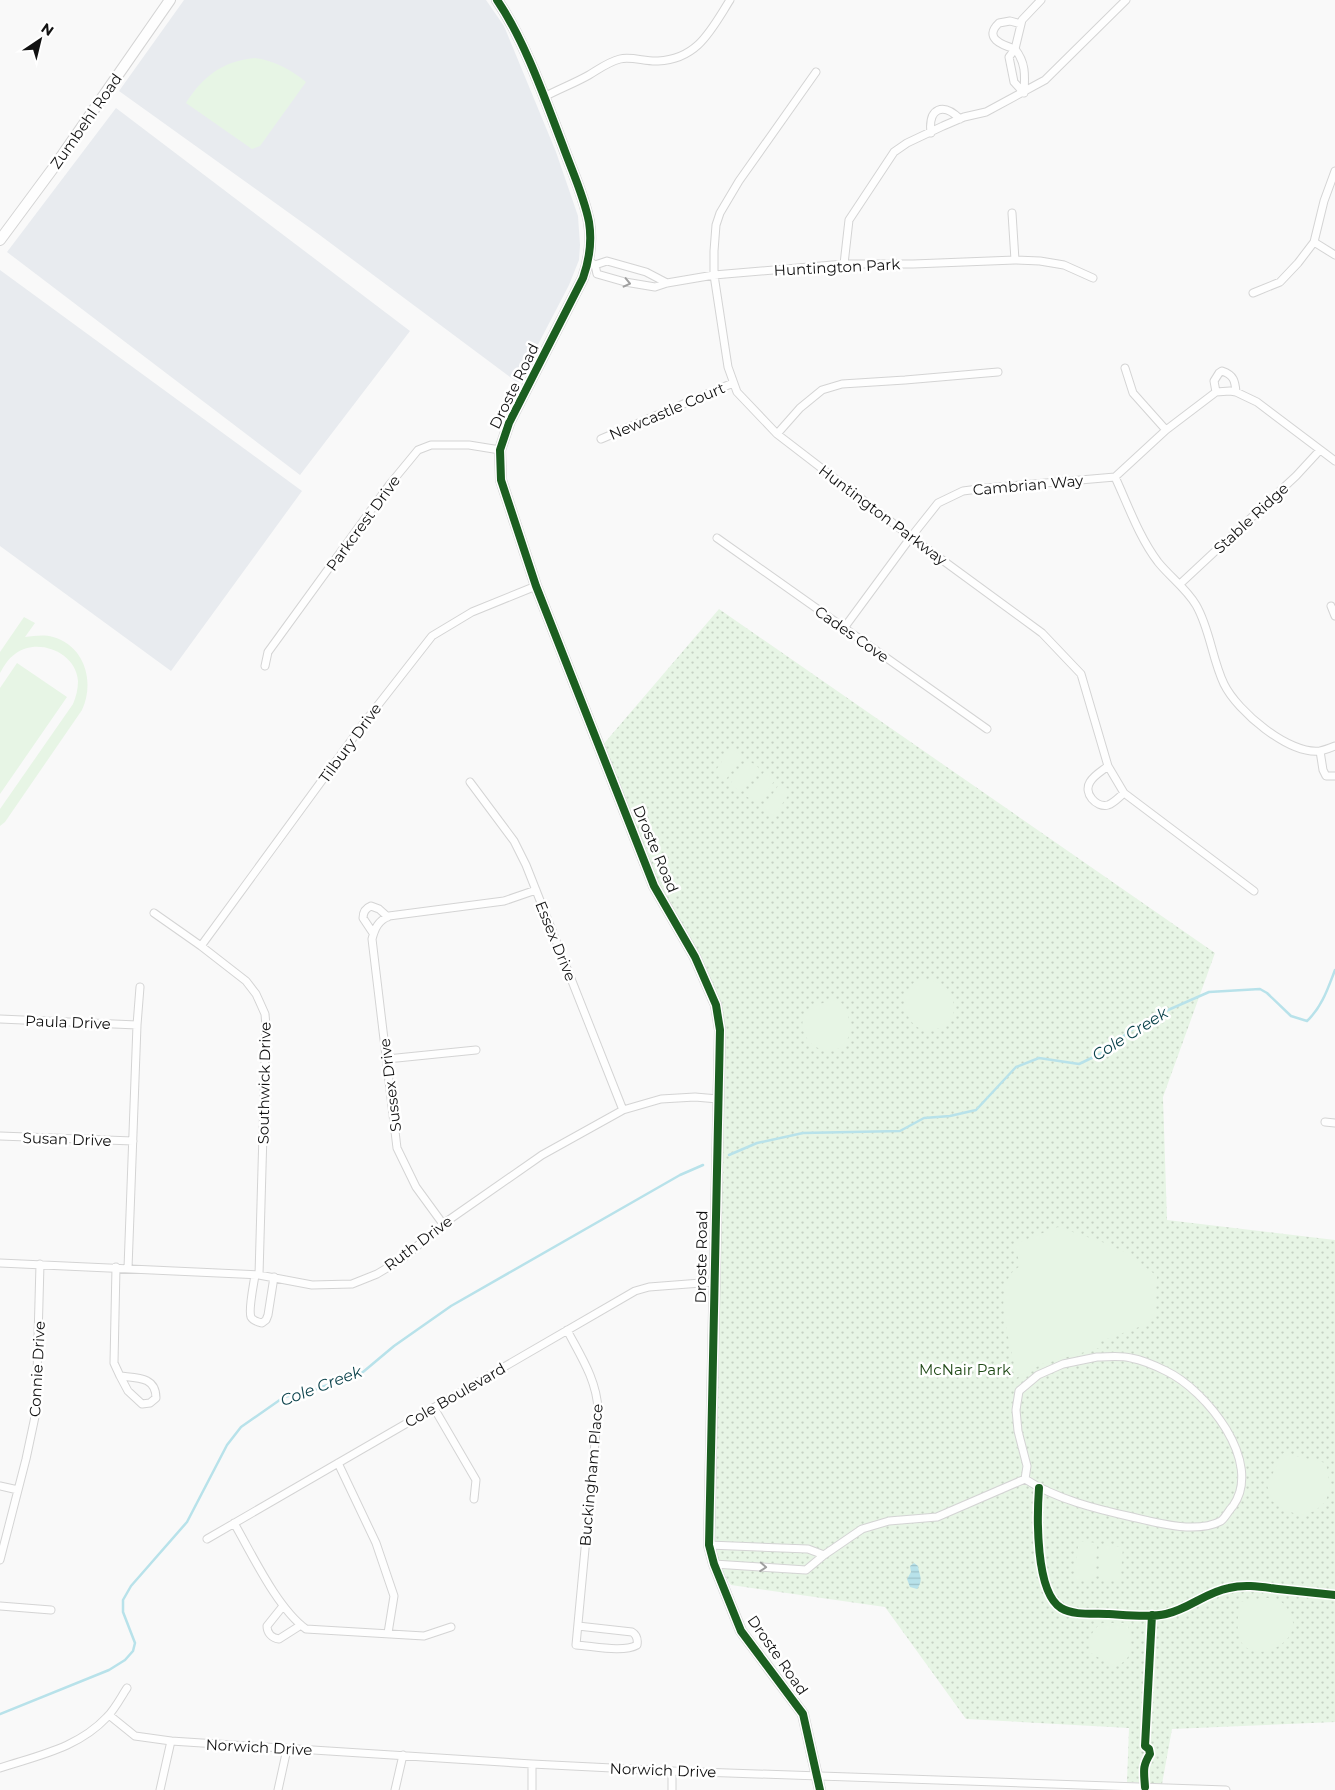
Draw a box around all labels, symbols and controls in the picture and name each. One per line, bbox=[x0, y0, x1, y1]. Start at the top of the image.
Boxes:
north arrow bbox=[15, 15, 65, 65]
text: N bbox=[38, 19, 57, 40]
street label: Zumbehl Road bbox=[46, 70, 126, 172]
street label: Huntington Park bbox=[773, 254, 901, 280]
one-way arrow bbox=[623, 277, 632, 288]
street label: Droste Road bbox=[485, 340, 543, 432]
street label: Newcastle Court bbox=[606, 378, 728, 444]
street label: Huntington Parkway bbox=[815, 461, 952, 570]
street label: Parkcrest Drive bbox=[322, 471, 404, 575]
street label: Cambrian Way bbox=[972, 471, 1085, 499]
street label: Stable Ridge bbox=[1210, 479, 1292, 557]
street label: Cades Cove bbox=[811, 601, 893, 667]
street label: Tilbury Drive bbox=[315, 699, 385, 787]
street label: Droste Road bbox=[629, 802, 683, 896]
street label: Essex Drive bbox=[531, 898, 581, 984]
water label: Cole Creek bbox=[1089, 1002, 1173, 1065]
street label: Paula Drive bbox=[25, 1011, 111, 1033]
street label: Southwick Drive bbox=[253, 1022, 275, 1144]
street label: Sussex Drive bbox=[375, 1037, 405, 1133]
street label: Susan Drive bbox=[22, 1128, 112, 1150]
street label: Droste Road bbox=[691, 1210, 711, 1304]
street label: Ruth Drive bbox=[380, 1211, 456, 1275]
street label: Connie Drive bbox=[25, 1320, 49, 1418]
street label: Cole Boulevard bbox=[401, 1358, 509, 1432]
park label: McNair Park bbox=[919, 1360, 1011, 1379]
water label: Cole Creek bbox=[278, 1361, 366, 1410]
street label: Buckingham Place bbox=[575, 1403, 607, 1547]
one-way arrow bbox=[759, 1561, 767, 1572]
street label: Droste Road bbox=[744, 1611, 812, 1699]
street label: Norwich Drive bbox=[205, 1735, 313, 1759]
street label: Norwich Drive bbox=[609, 1759, 717, 1781]

